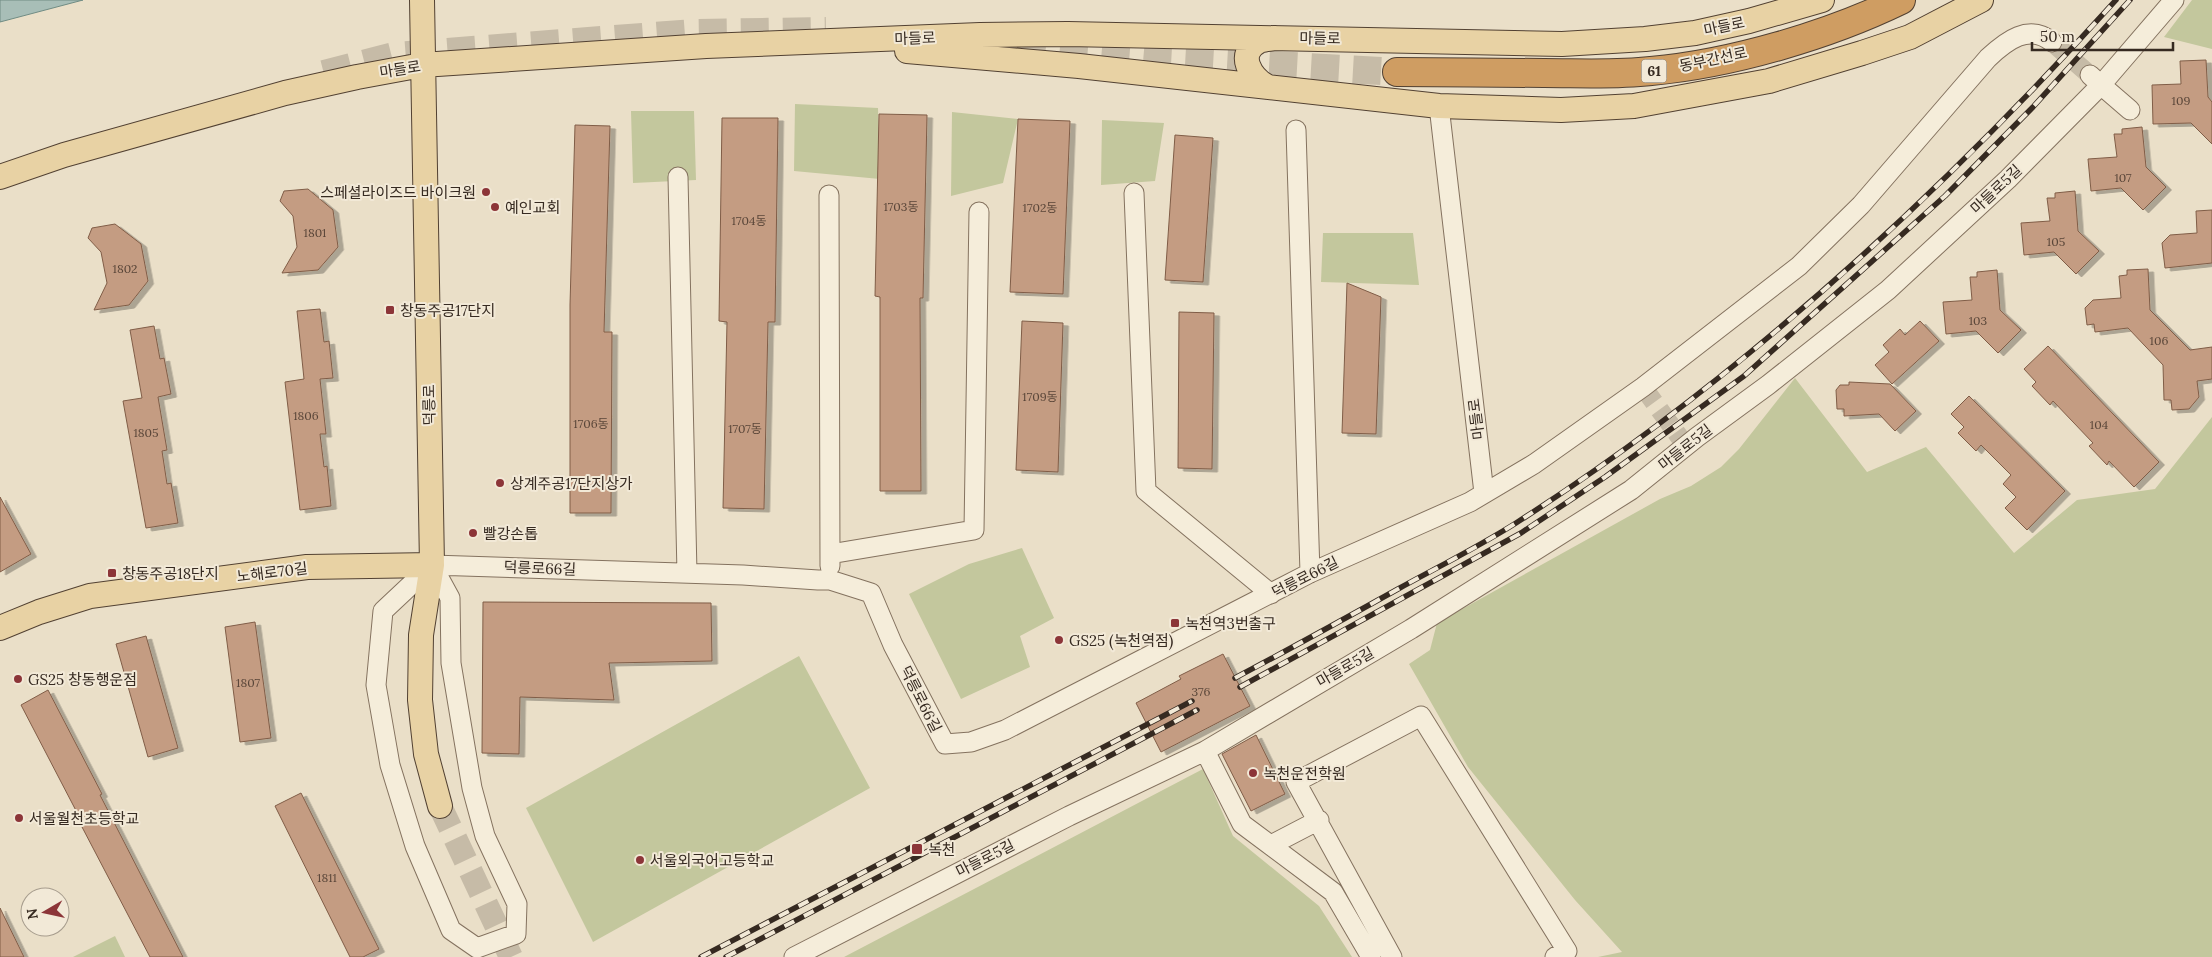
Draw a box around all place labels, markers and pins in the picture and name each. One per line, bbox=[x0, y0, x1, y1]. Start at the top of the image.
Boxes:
place label: 스페셜라이즈드 바이크원 bbox=[320, 183, 476, 202]
marker: 스페셜라이즈드 바이크원 bbox=[480, 186, 492, 198]
place label: 예인교회 bbox=[505, 198, 560, 217]
marker: 예인교회 bbox=[489, 201, 501, 213]
place label: 창동주공17단지 bbox=[400, 301, 495, 320]
marker: 창동주공17단지 bbox=[384, 304, 396, 316]
place label: 상계주공17단지상가 bbox=[510, 474, 633, 493]
marker: 상계주공17단지상가 bbox=[494, 477, 506, 489]
place label: 빨강손톱 bbox=[483, 524, 538, 543]
marker: 빨강손톱 bbox=[467, 527, 479, 539]
place label: 창동주공18단지 bbox=[122, 564, 219, 583]
marker: 창동주공18단지 bbox=[106, 567, 118, 579]
place label: 녹천역3번출구 bbox=[1185, 614, 1276, 633]
marker: 녹천역3번출구 bbox=[1169, 617, 1181, 629]
place label: GS25 (녹천역점) bbox=[1069, 631, 1174, 651]
marker: GS25 (녹천역점) bbox=[1053, 634, 1065, 646]
place label: GS25 창동행운점 bbox=[28, 670, 137, 689]
marker: GS25 창동행운점 bbox=[12, 673, 24, 685]
place label: 녹천운전학원 bbox=[1263, 764, 1346, 783]
marker: 녹천운전학원 bbox=[1247, 767, 1259, 779]
place label: 서울월천초등학교 bbox=[29, 809, 139, 828]
marker: 서울월천초등학교 bbox=[13, 812, 25, 824]
place label: 녹천 bbox=[928, 840, 956, 859]
marker: 녹천 bbox=[910, 842, 924, 856]
place label: 서울외국어고등학교 bbox=[650, 851, 774, 870]
marker: 서울외국어고등학교 bbox=[634, 854, 646, 866]

